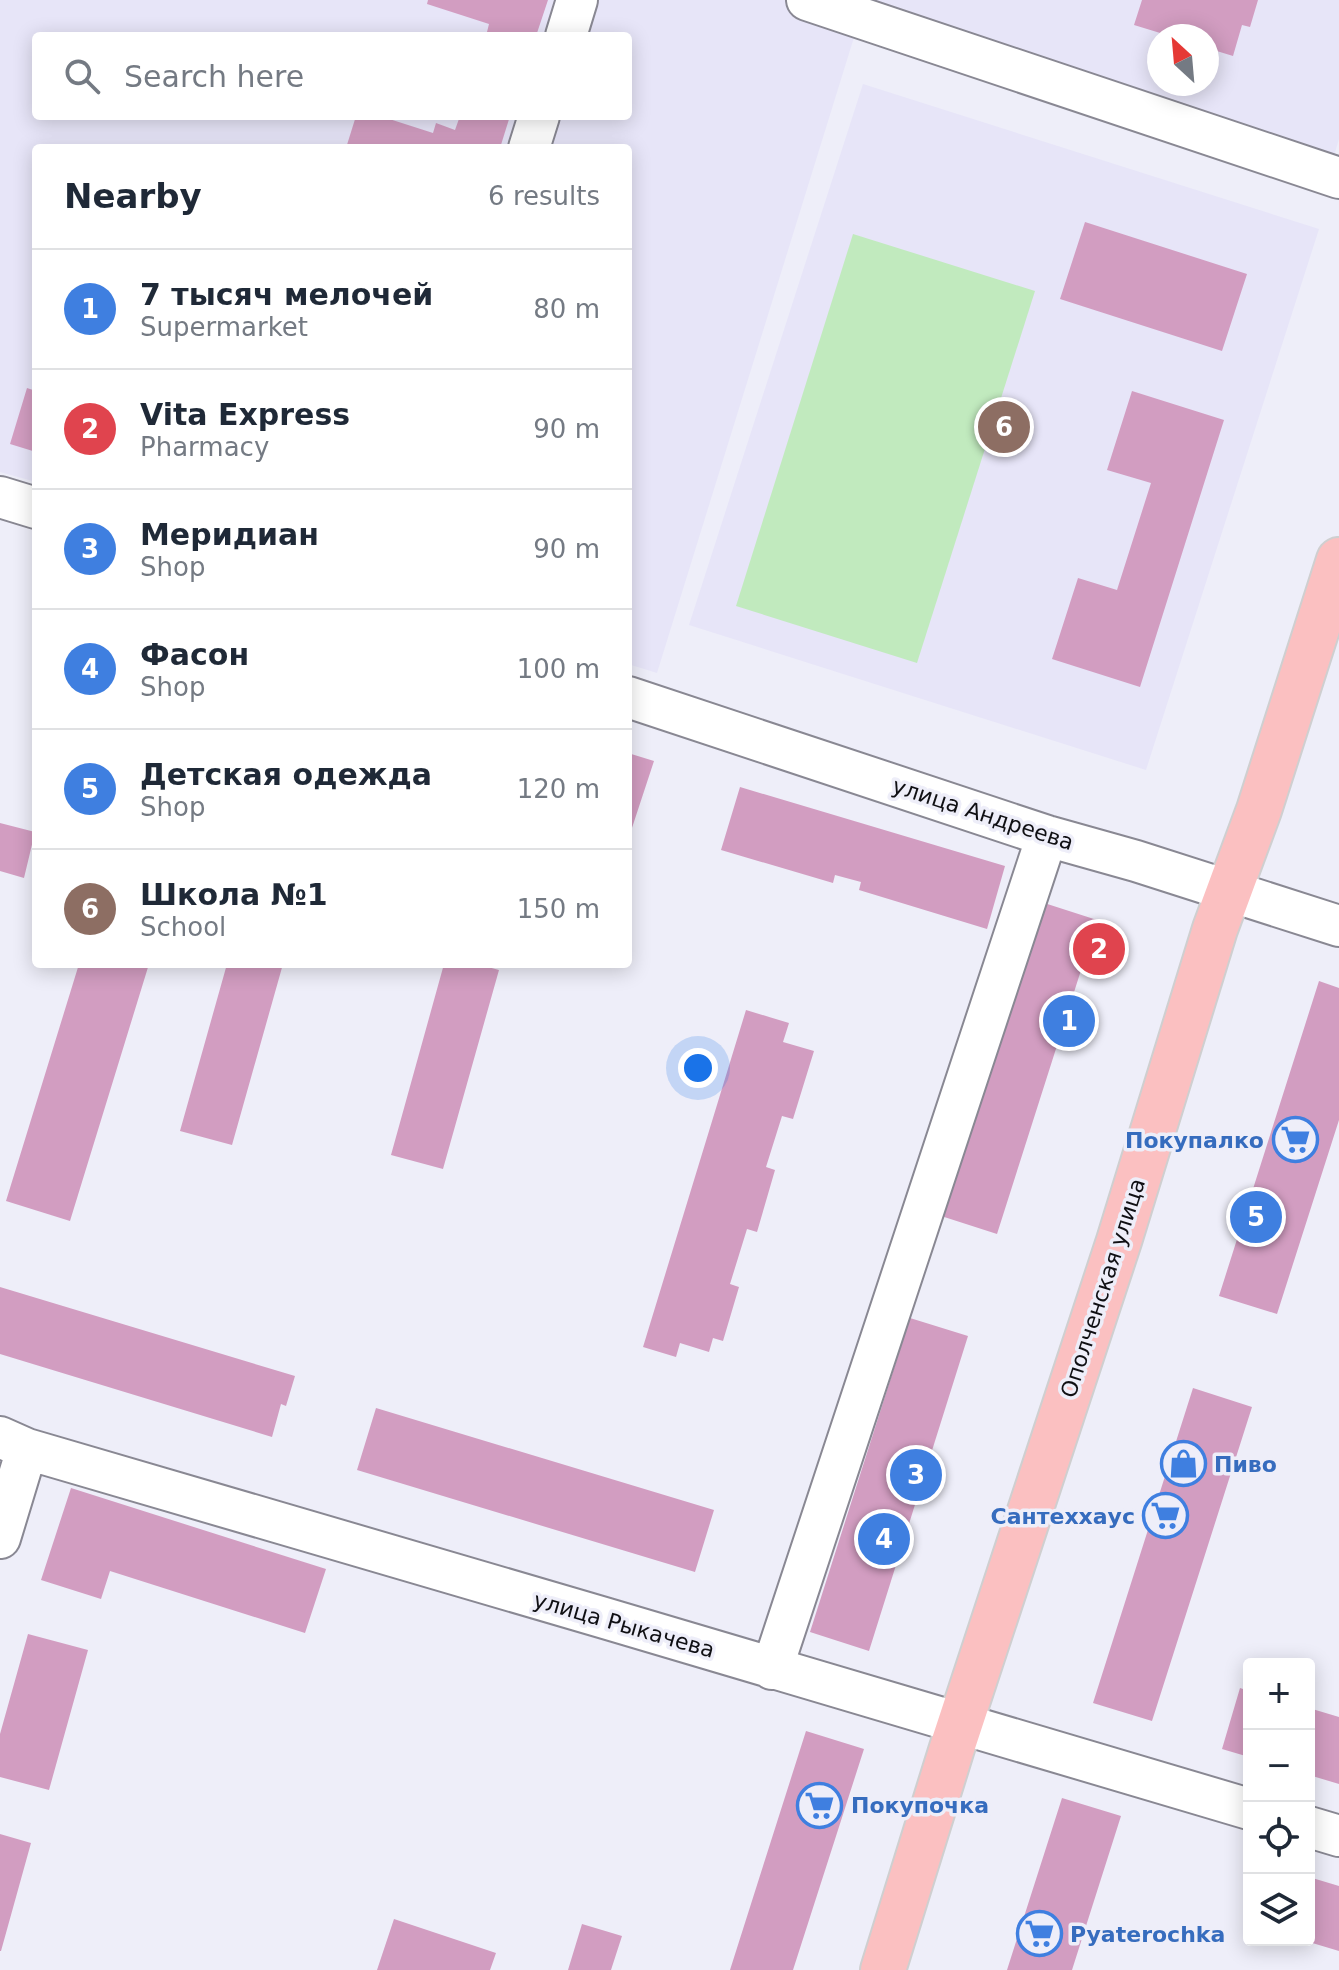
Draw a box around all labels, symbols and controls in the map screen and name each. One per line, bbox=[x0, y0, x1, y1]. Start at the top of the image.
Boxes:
north arrow bbox=[1147, 24, 1219, 96]
search box bbox=[32, 32, 632, 120]
icon: search bbox=[60, 54, 104, 98]
text: Search here bbox=[124, 59, 304, 94]
text: Nearby bbox=[64, 176, 202, 216]
text: 6 results bbox=[488, 181, 600, 211]
text: 7 тысяч мелочей bbox=[140, 277, 433, 312]
text: 1 bbox=[81, 294, 99, 324]
text: 80 m bbox=[533, 294, 600, 324]
text: Supermarket bbox=[140, 312, 308, 342]
text: Vita Express bbox=[140, 397, 350, 432]
pin: 6 bbox=[978, 397, 1030, 457]
text: 2 bbox=[81, 414, 99, 444]
text: 90 m bbox=[533, 414, 600, 444]
text: Pharmacy bbox=[140, 432, 269, 462]
text: Меридиан bbox=[140, 517, 319, 552]
text: 3 bbox=[81, 534, 99, 564]
text: 90 m bbox=[533, 534, 600, 564]
text: Shop bbox=[140, 552, 205, 582]
text: Фасон bbox=[140, 637, 249, 672]
text: 4 bbox=[81, 654, 99, 684]
text: 100 m bbox=[517, 654, 600, 684]
text: Shop bbox=[140, 672, 205, 702]
text: Детская одежда bbox=[140, 757, 432, 792]
street label: улица Андреева bbox=[889, 773, 1077, 855]
text: 5 bbox=[81, 774, 99, 804]
text: 120 m bbox=[517, 774, 600, 804]
text: Shop bbox=[140, 792, 205, 822]
text: Школа №1 bbox=[140, 877, 328, 912]
text: 6 bbox=[81, 894, 99, 924]
text: 150 m bbox=[517, 894, 600, 924]
text: School bbox=[140, 912, 226, 942]
pin: 2 bbox=[1073, 919, 1125, 979]
pin: 1 bbox=[1043, 991, 1095, 1051]
your location bbox=[678, 1048, 718, 1088]
supermarket icon: Покупалко bbox=[1271, 1116, 1319, 1164]
place label: Покупалко bbox=[1125, 1128, 1264, 1153]
street label: Ополченская улица bbox=[1056, 1175, 1150, 1401]
pin: 5 bbox=[1230, 1187, 1282, 1247]
shop icon: Пиво bbox=[1159, 1440, 1207, 1488]
pin: 3 bbox=[890, 1445, 942, 1505]
place label: Пиво bbox=[1214, 1452, 1277, 1477]
supermarket icon: Сантеххаус bbox=[1142, 1492, 1190, 1540]
place label: Сантеххаус bbox=[991, 1504, 1135, 1529]
pin: 4 bbox=[858, 1509, 910, 1569]
street label: улица Рыкачева bbox=[531, 1587, 717, 1663]
map controls bbox=[1243, 1658, 1315, 1946]
button: + bbox=[1243, 1658, 1315, 1730]
button: − bbox=[1243, 1730, 1315, 1802]
supermarket icon: Покупочка bbox=[796, 1781, 844, 1829]
place label: Покупочка bbox=[851, 1793, 989, 1818]
button: locate bbox=[1243, 1802, 1315, 1874]
button: layers bbox=[1243, 1874, 1315, 1946]
supermarket icon: Pyaterochka bbox=[1015, 1910, 1063, 1958]
place label: Pyaterochka bbox=[1070, 1922, 1225, 1947]

